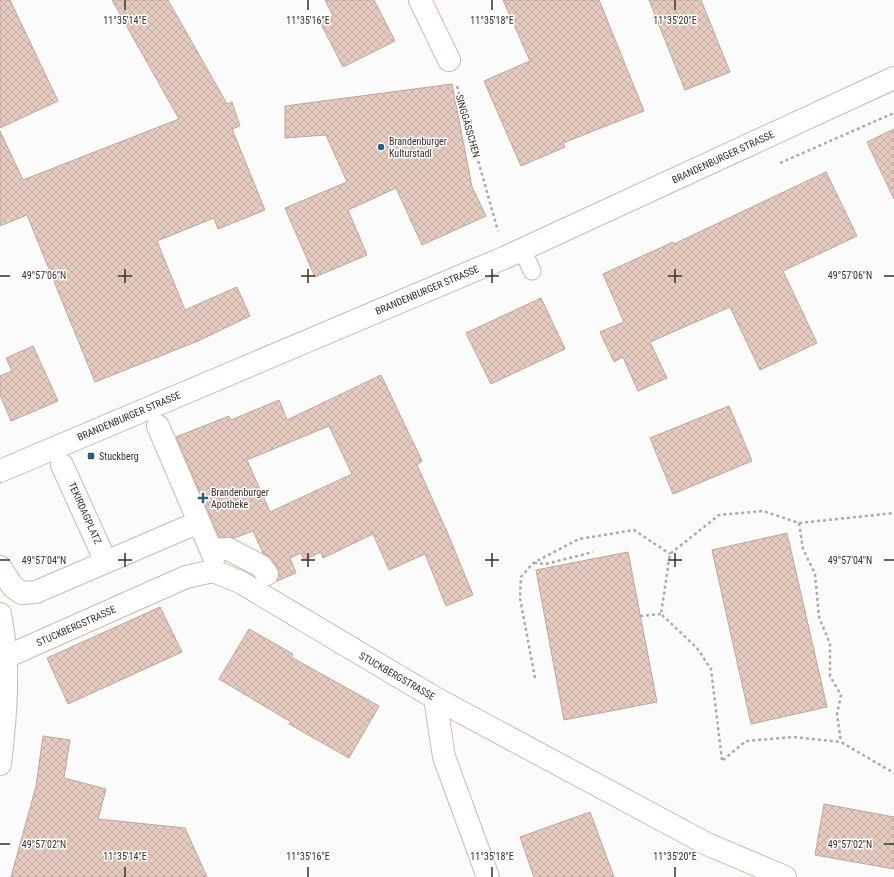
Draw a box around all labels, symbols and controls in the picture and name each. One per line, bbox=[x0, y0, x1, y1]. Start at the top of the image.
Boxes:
text: 11°35'14"E bbox=[103, 15, 147, 26]
text: 11°35'16"E bbox=[286, 15, 330, 26]
text: 11°35'18"E bbox=[470, 15, 514, 26]
text: 11°35'20"E bbox=[653, 15, 697, 26]
street label: SINGGÄSSCHEN bbox=[454, 93, 483, 159]
street label: BRANDENBURGER STRASSE bbox=[670, 128, 776, 185]
place label: Brandenburger Kulturstadl bbox=[389, 136, 447, 159]
marker: Brandenburger Kulturstadl bbox=[376, 142, 386, 152]
street label: BRANDENBURGER STRASSE bbox=[374, 263, 480, 317]
text: 49°57'06"N bbox=[22, 270, 66, 281]
text: 49°57'06"N bbox=[828, 270, 872, 281]
street label: BRANDENBURGER STRASSE bbox=[76, 389, 182, 443]
marker: Stuckberg bbox=[86, 451, 96, 461]
place label: Stuckberg bbox=[99, 451, 139, 462]
street label: TEKIRDAGPLATZ bbox=[66, 480, 104, 546]
place label: Brandenburger Apotheke bbox=[211, 487, 269, 510]
marker: Brandenburger Apotheke bbox=[198, 493, 208, 503]
text: 49°57'04"N bbox=[22, 555, 66, 566]
text: 49°57'04"N bbox=[828, 555, 872, 566]
street label: STUCKBERGSTRASSE bbox=[35, 604, 117, 648]
street label: STUCKBERGSTRASSE bbox=[357, 650, 437, 702]
text: 49°57'02"N bbox=[22, 839, 66, 850]
text: 49°57'02"N bbox=[828, 839, 872, 850]
text: 11°35'14"E bbox=[103, 851, 147, 862]
text: 11°35'16"E bbox=[286, 851, 330, 862]
text: 11°35'18"E bbox=[470, 851, 514, 862]
text: 11°35'20"E bbox=[653, 851, 697, 862]

